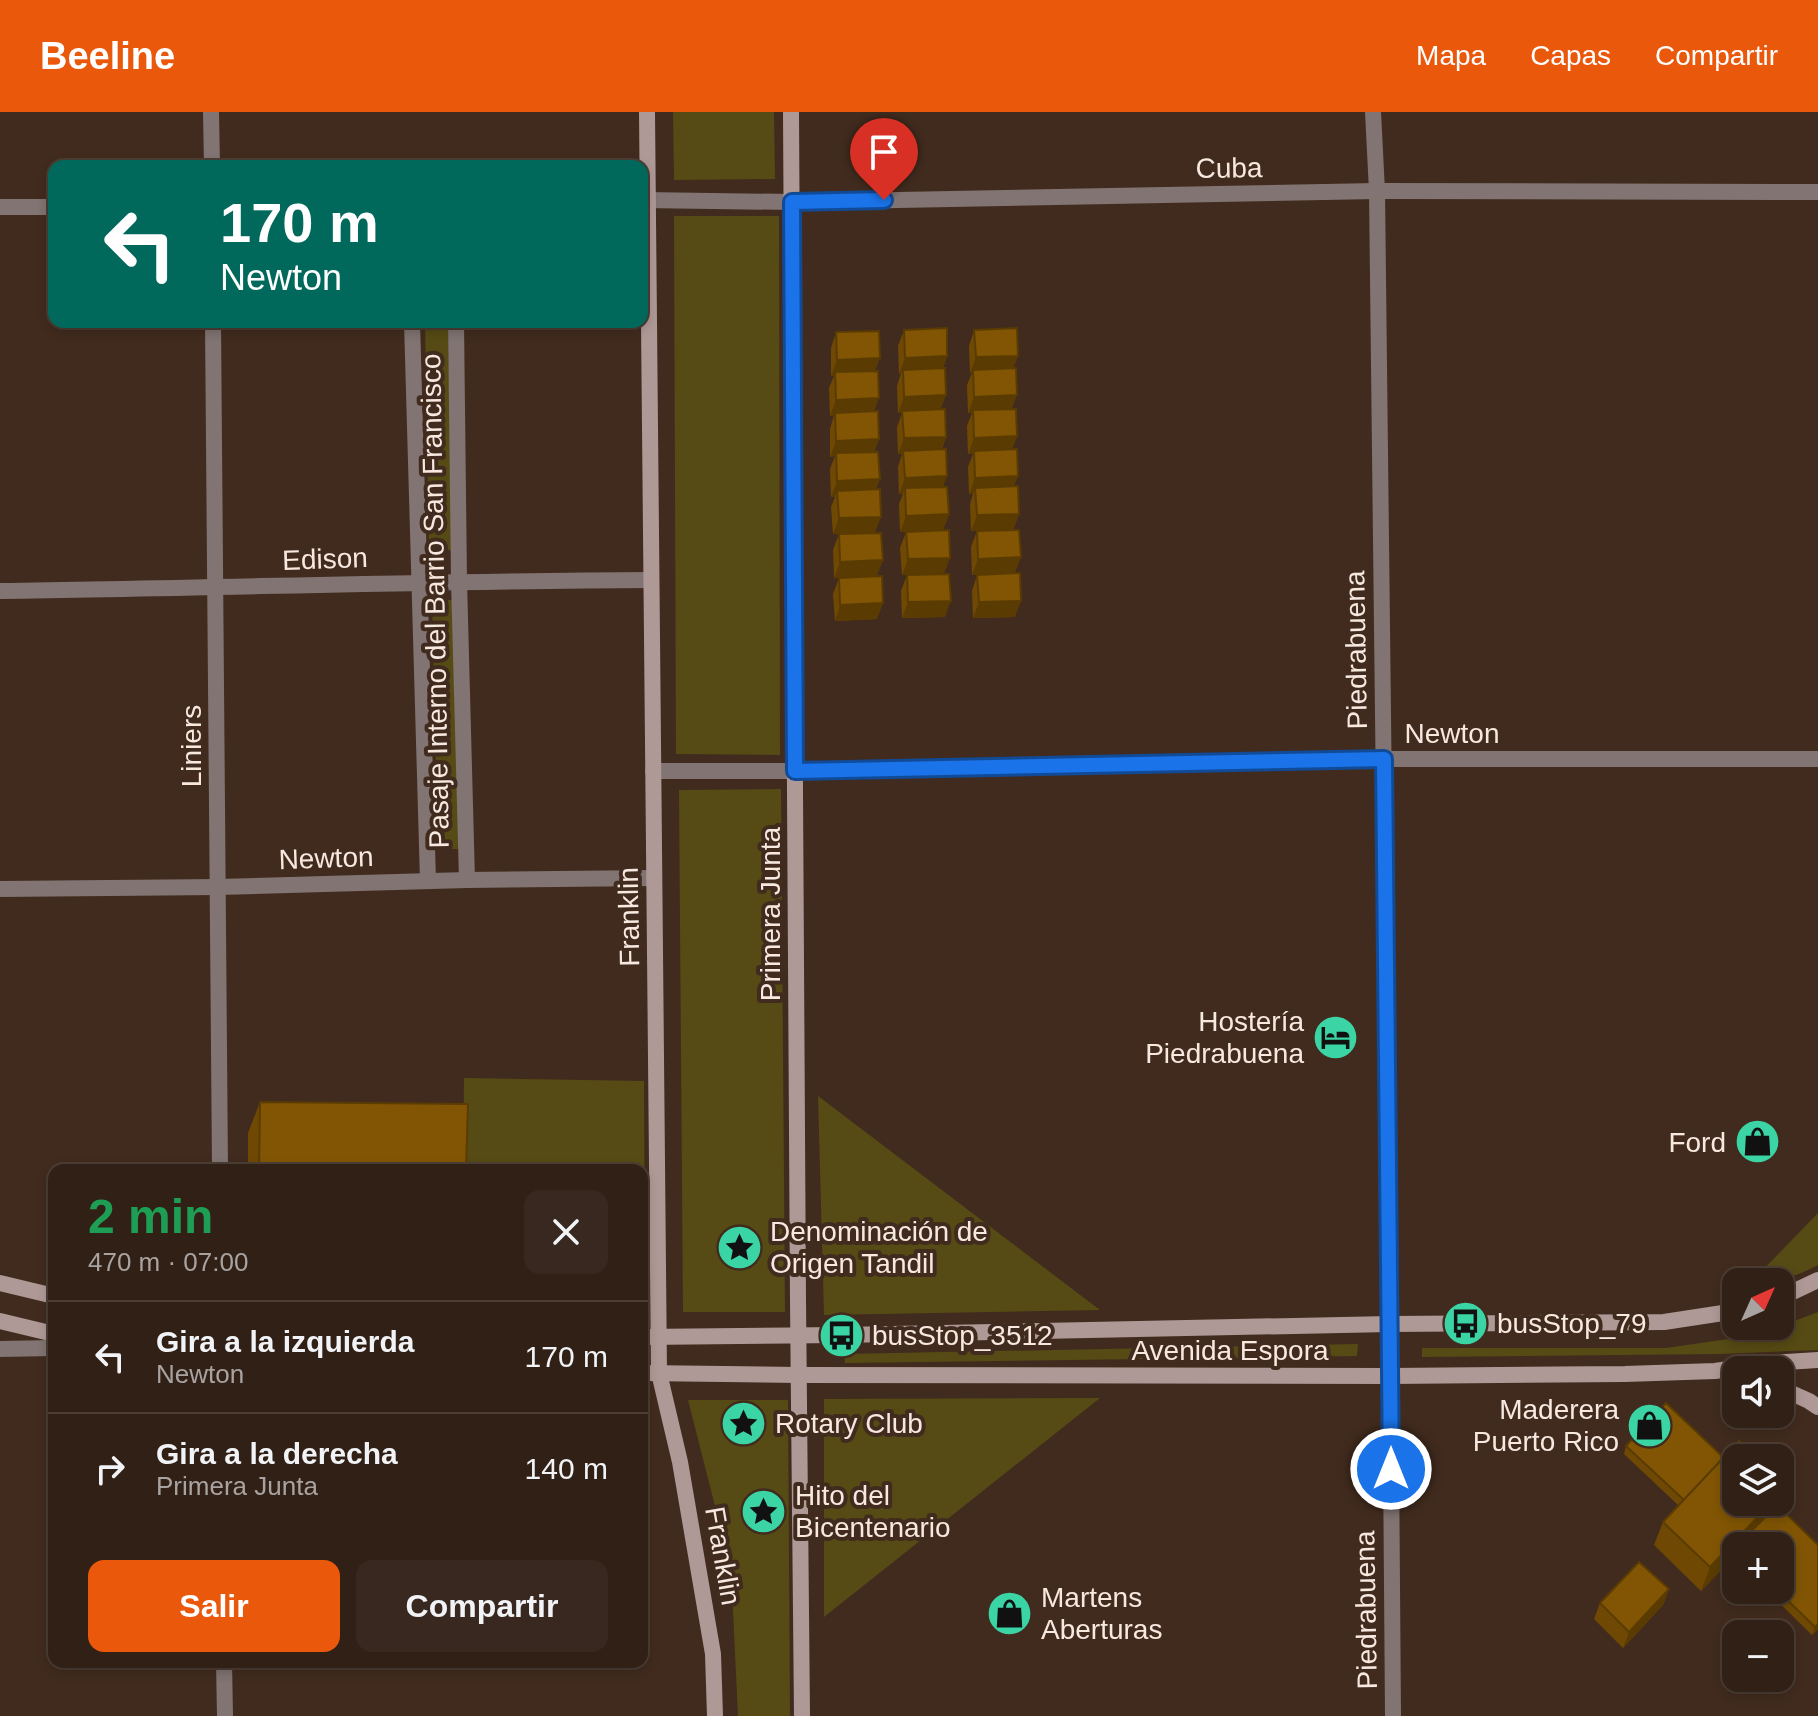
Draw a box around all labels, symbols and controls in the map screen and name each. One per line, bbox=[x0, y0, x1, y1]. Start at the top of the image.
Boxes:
text: Beeline bbox=[40, 35, 175, 77]
text: Mapa bbox=[1416, 40, 1486, 71]
text: Capas bbox=[1530, 40, 1611, 71]
text: Compartir bbox=[1655, 40, 1778, 71]
pin bbox=[850, 118, 918, 200]
icon: arrive bbox=[862, 130, 906, 174]
street label: Cuba bbox=[1195, 152, 1263, 184]
text: 170 m bbox=[220, 191, 379, 254]
icon: left bbox=[88, 192, 192, 296]
text: Newton bbox=[220, 257, 342, 298]
street label: Pasaje Interno del Barrio San Francisco bbox=[415, 353, 455, 849]
street label: Edison bbox=[282, 542, 368, 576]
street label: Piedrabuena bbox=[1339, 570, 1373, 730]
street label: Liniers bbox=[176, 705, 207, 787]
street label: Newton bbox=[1405, 718, 1499, 749]
street label: Primera Junta bbox=[755, 826, 786, 1001]
street label: Newton bbox=[278, 841, 374, 875]
street label: Franklin bbox=[613, 867, 645, 967]
place label: Hostería Piedrabuena bbox=[1145, 1006, 1304, 1069]
hotel icon: Hostería Piedrabuena bbox=[1311, 1013, 1359, 1061]
shop icon: Ford bbox=[1733, 1118, 1781, 1166]
place label: Ford bbox=[1668, 1127, 1726, 1158]
text: 2 min bbox=[88, 1190, 213, 1243]
button: close bbox=[524, 1190, 608, 1274]
place label: Denominación de Origen Tandil bbox=[770, 1216, 988, 1279]
place icon: Denominación de Origen Tandil bbox=[715, 1223, 763, 1271]
text: 470 m · 07:00 bbox=[88, 1247, 248, 1277]
north arrow bbox=[1722, 1268, 1794, 1340]
map controls bbox=[1722, 1268, 1794, 1692]
bus stop icon: busStop_79 bbox=[1442, 1299, 1490, 1347]
place label: busStop_79 bbox=[1497, 1308, 1646, 1339]
bus stop icon: busStop_3512 bbox=[817, 1311, 865, 1359]
place label: busStop_3512 bbox=[872, 1320, 1053, 1351]
text: Gira a la izquierda bbox=[156, 1325, 414, 1358]
icon: left bbox=[88, 1335, 132, 1379]
street label: Avenida Espora bbox=[1131, 1335, 1329, 1366]
text: 170 m bbox=[525, 1340, 608, 1373]
button: sound bbox=[1722, 1356, 1794, 1428]
text: Newton bbox=[156, 1359, 244, 1389]
place label: Maderera Puerto Rico bbox=[1473, 1394, 1619, 1457]
place icon: Rotary Club bbox=[720, 1399, 768, 1447]
shop icon: Maderera Puerto Rico bbox=[1626, 1401, 1674, 1449]
place label: Rotary Club bbox=[775, 1408, 923, 1439]
position arrow bbox=[1349, 1427, 1433, 1511]
text: Gira a la derecha bbox=[156, 1437, 398, 1470]
button: layers bbox=[1722, 1444, 1794, 1516]
icon: right bbox=[88, 1447, 132, 1491]
text: 140 m bbox=[525, 1452, 608, 1485]
text: Primera Junta bbox=[156, 1471, 318, 1501]
place label: Hito del Bicentenario bbox=[795, 1480, 951, 1543]
place icon: Hito del Bicentenario bbox=[740, 1487, 788, 1535]
street label: Franklin bbox=[699, 1504, 747, 1608]
street label: Piedrabuena bbox=[1349, 1530, 1383, 1690]
button: + bbox=[1722, 1532, 1794, 1604]
button: Salir bbox=[88, 1560, 340, 1652]
button: Compartir bbox=[356, 1560, 608, 1652]
place label: Martens Aberturas bbox=[1041, 1582, 1162, 1645]
shop icon: Martens Aberturas bbox=[986, 1589, 1034, 1637]
button: − bbox=[1722, 1620, 1794, 1692]

